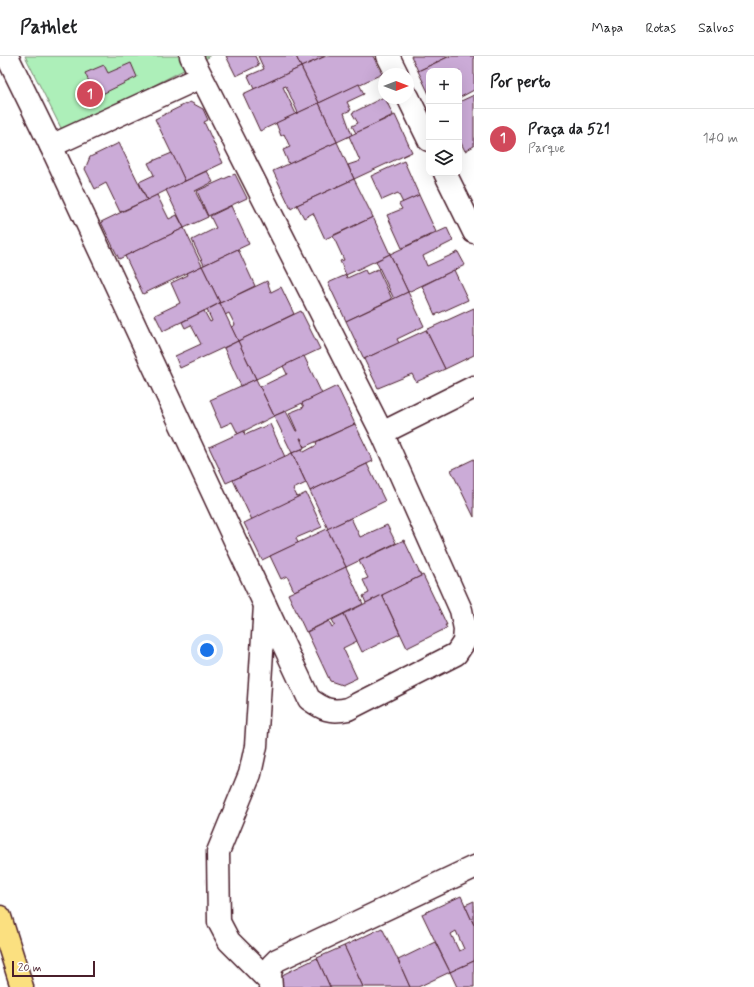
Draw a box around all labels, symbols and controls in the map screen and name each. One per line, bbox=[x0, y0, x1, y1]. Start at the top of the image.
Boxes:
text: Pathlet bbox=[20, 15, 77, 40]
text: Mapa bbox=[592, 19, 623, 37]
text: Rotas bbox=[645, 19, 676, 37]
text: Salvos bbox=[698, 19, 734, 37]
north arrow bbox=[378, 68, 414, 104]
map controls bbox=[426, 68, 462, 176]
button: + bbox=[426, 68, 462, 104]
text: Por perto bbox=[490, 71, 551, 93]
pin: 1 bbox=[77, 79, 103, 109]
button: − bbox=[426, 104, 462, 140]
text: Praça da 521 bbox=[528, 120, 610, 140]
text: 1 bbox=[500, 130, 506, 147]
text: 140 m bbox=[703, 130, 738, 147]
button: layers bbox=[426, 140, 462, 176]
text: Parque bbox=[528, 140, 565, 157]
your location bbox=[197, 640, 217, 660]
scale bar bbox=[12, 959, 95, 978]
text: 20 m bbox=[18, 961, 41, 975]

